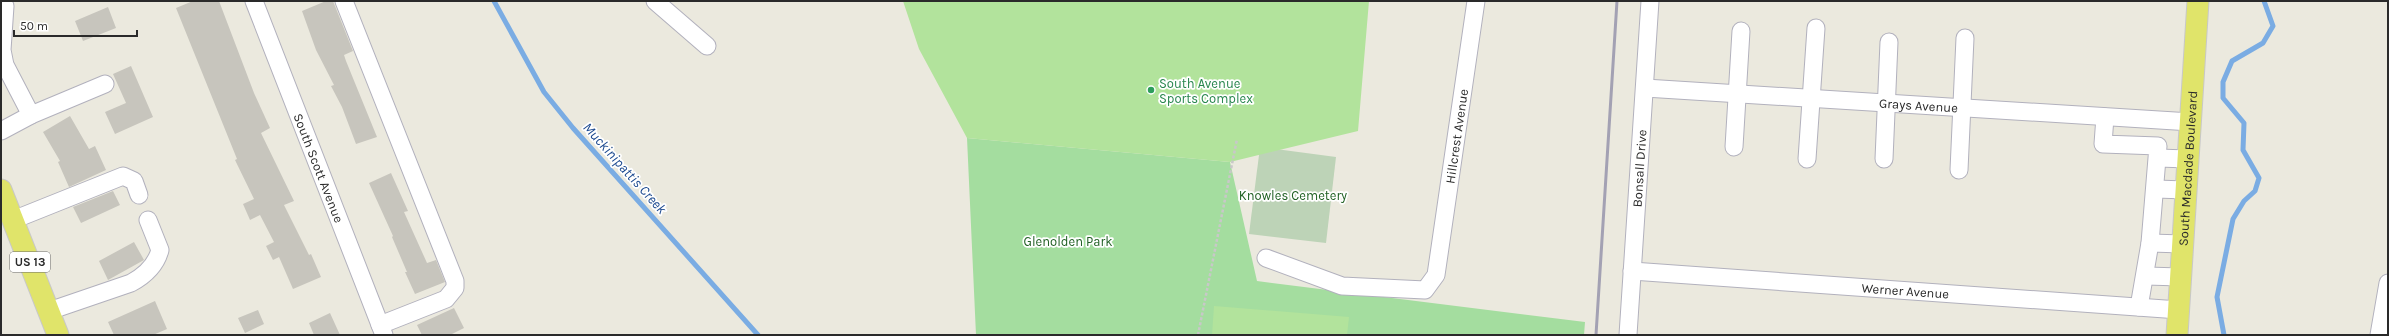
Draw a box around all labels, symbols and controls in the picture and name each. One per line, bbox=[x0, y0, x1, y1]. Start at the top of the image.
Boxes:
scale bar bbox=[14, 12, 137, 38]
text: 50 m bbox=[20, 19, 48, 33]
place label: South Avenue Sports Complex bbox=[1159, 76, 1253, 106]
marker: South Avenue Sports Complex bbox=[1146, 85, 1156, 95]
street label: Hillcrest Avenue bbox=[1442, 88, 1471, 185]
street label: South Macdade Boulevard bbox=[2176, 90, 2200, 246]
street label: Grays Avenue bbox=[1879, 96, 1959, 115]
street label: South Scott Avenue bbox=[290, 111, 347, 225]
water label: Muckinipattis Creek bbox=[579, 119, 671, 218]
street label: Bonsall Drive bbox=[1629, 129, 1650, 208]
park label: Knowles Cemetery bbox=[1239, 188, 1347, 203]
park label: Glenolden Park bbox=[1024, 234, 1112, 249]
road number: US 13 bbox=[10, 252, 50, 272]
street label: Werner Avenue bbox=[1861, 280, 1950, 302]

